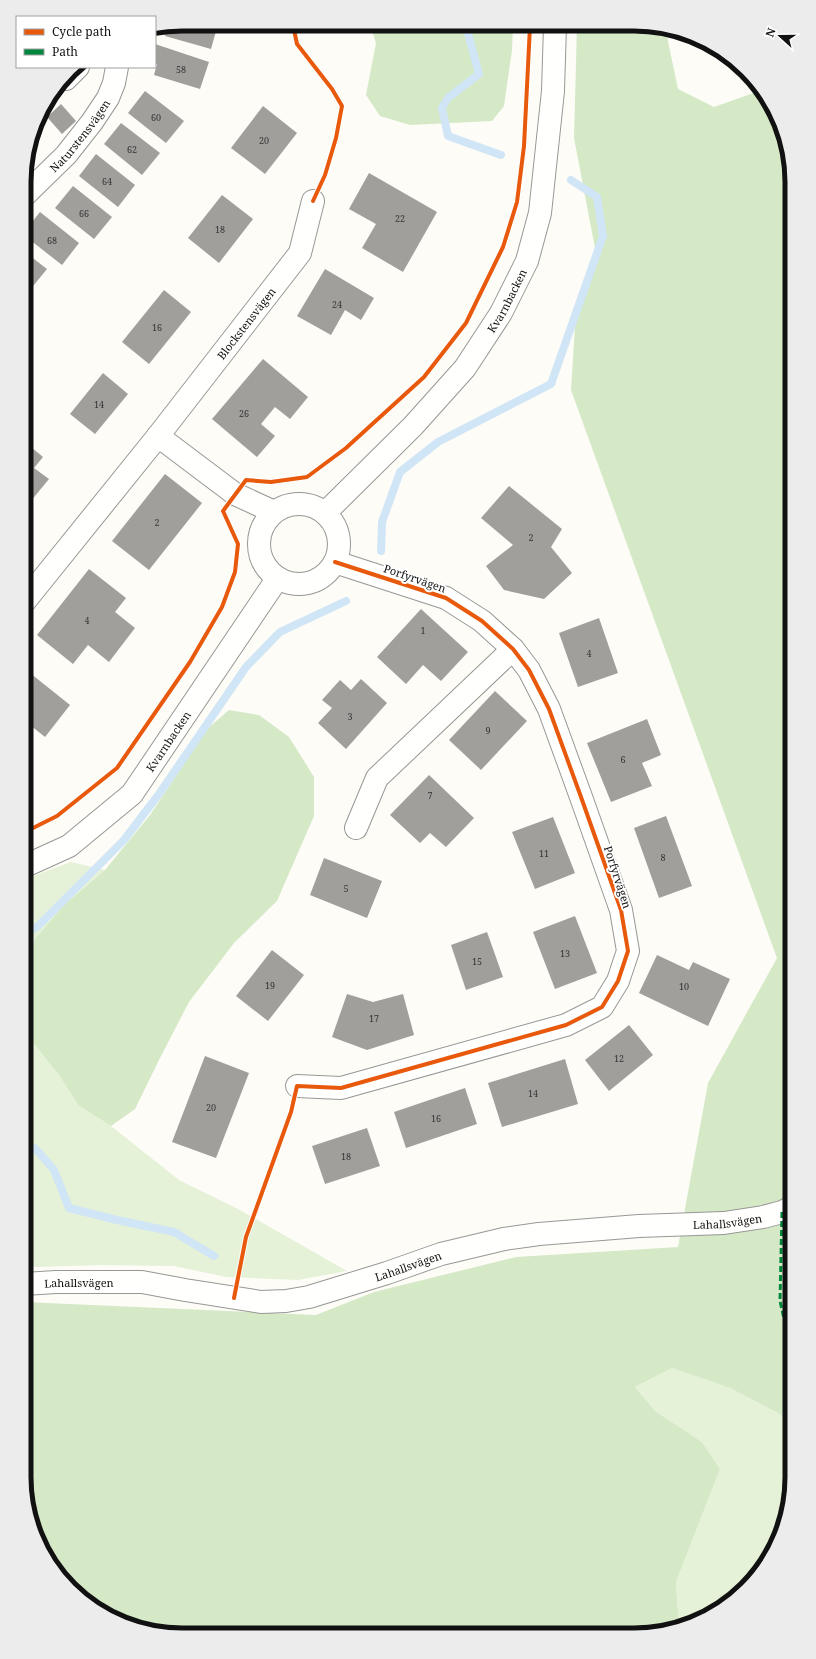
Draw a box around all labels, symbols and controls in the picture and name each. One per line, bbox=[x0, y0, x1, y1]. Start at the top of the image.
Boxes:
legend bbox=[16, 16, 156, 68]
north arrow bbox=[760, 16, 800, 56]
text: Cycle path bbox=[52, 23, 112, 40]
text: N bbox=[762, 25, 779, 39]
text: Path bbox=[52, 43, 78, 60]
house number: 58 bbox=[176, 63, 186, 76]
street label: Naturstensvägen bbox=[46, 96, 113, 175]
house number: 60 bbox=[151, 111, 161, 124]
house number: 20 bbox=[259, 134, 269, 147]
house number: 62 bbox=[127, 143, 137, 156]
house number: 64 bbox=[102, 175, 112, 188]
house number: 66 bbox=[79, 207, 89, 220]
house number: 22 bbox=[395, 212, 405, 225]
house number: 18 bbox=[215, 223, 225, 236]
house number: 68 bbox=[47, 234, 57, 247]
street label: Kvarnbacken bbox=[483, 266, 529, 335]
street label: Blockstensvägen bbox=[213, 284, 278, 362]
house number: 24 bbox=[332, 298, 342, 311]
house number: 16 bbox=[152, 321, 162, 334]
house number: 14 bbox=[94, 398, 104, 411]
house number: 26 bbox=[239, 407, 249, 420]
house number: 2 bbox=[154, 516, 160, 529]
house number: 2 bbox=[528, 531, 534, 544]
street label: Porfyrvägen bbox=[382, 560, 448, 596]
house number: 4 bbox=[84, 614, 90, 627]
house number: 1 bbox=[420, 624, 426, 637]
house number: 4 bbox=[586, 647, 592, 660]
street label: Kvarnbacken bbox=[142, 708, 194, 774]
house number: 3 bbox=[347, 710, 353, 723]
house number: 9 bbox=[485, 724, 491, 737]
house number: 6 bbox=[620, 753, 626, 766]
house number: 7 bbox=[427, 789, 433, 802]
street label: Porfyrvägen bbox=[601, 844, 635, 910]
house number: 11 bbox=[539, 847, 549, 860]
house number: 8 bbox=[660, 851, 666, 864]
house number: 5 bbox=[343, 882, 349, 895]
house number: 13 bbox=[560, 947, 570, 960]
house number: 15 bbox=[472, 955, 482, 968]
house number: 19 bbox=[265, 979, 275, 992]
house number: 10 bbox=[679, 980, 689, 993]
house number: 17 bbox=[369, 1012, 379, 1025]
house number: 12 bbox=[614, 1052, 624, 1065]
house number: 14 bbox=[528, 1087, 538, 1100]
house number: 20 bbox=[206, 1101, 216, 1114]
house number: 16 bbox=[431, 1112, 441, 1125]
house number: 18 bbox=[341, 1150, 351, 1163]
street label: Lahallsvägen bbox=[693, 1210, 763, 1232]
street label: Lahallsvägen bbox=[373, 1247, 443, 1284]
street label: Lahallsvägen bbox=[44, 1274, 114, 1290]

